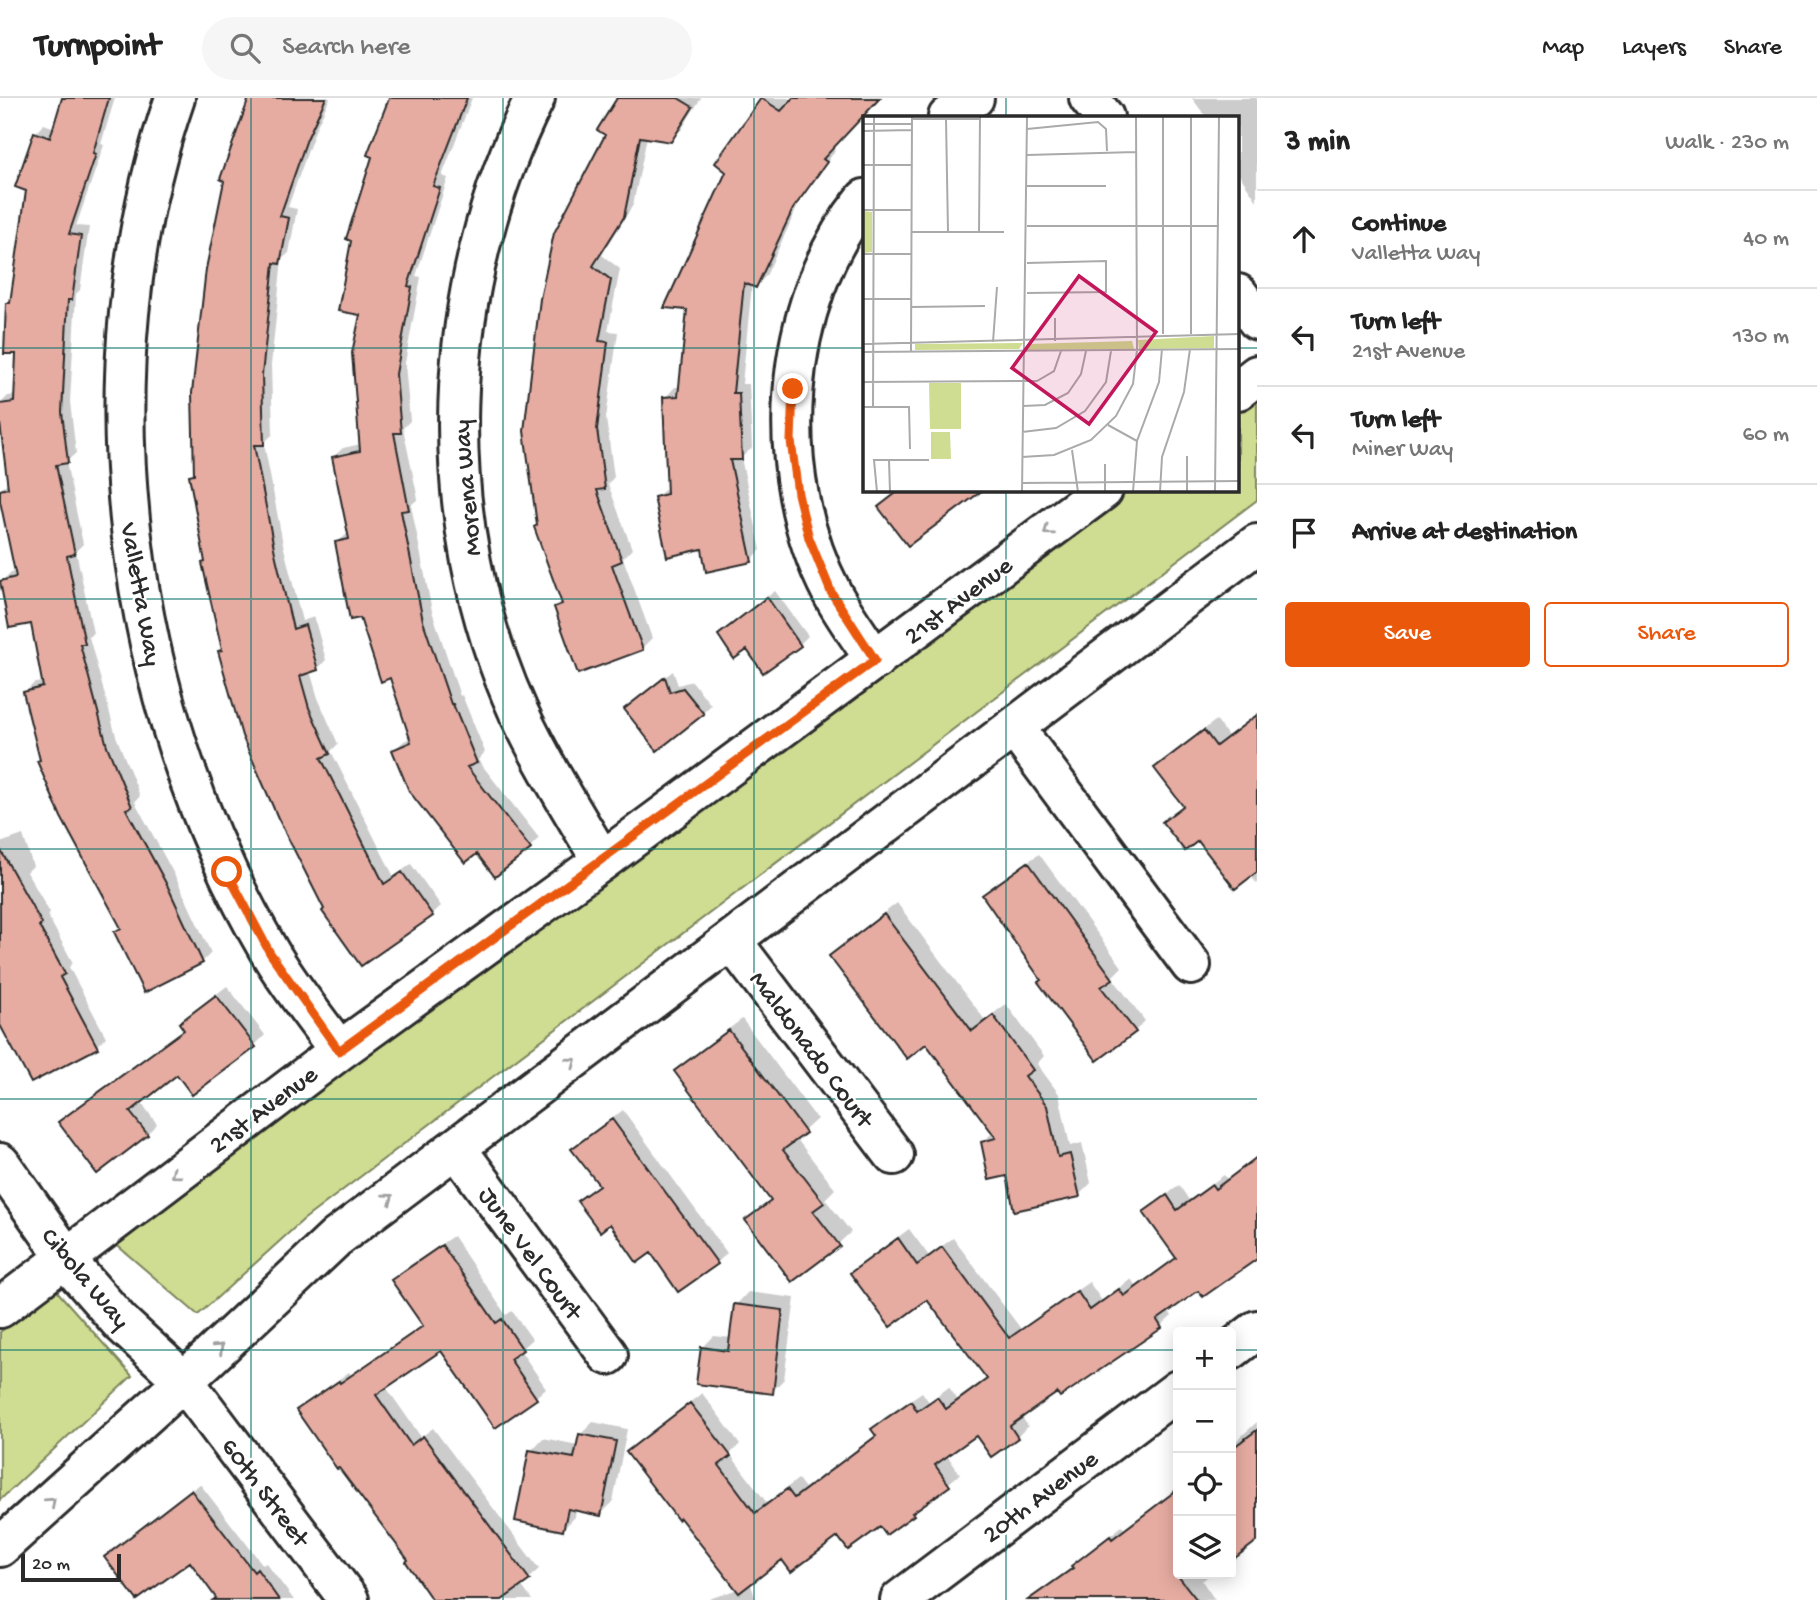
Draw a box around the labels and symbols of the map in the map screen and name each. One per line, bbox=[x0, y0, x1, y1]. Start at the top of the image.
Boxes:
inset map bbox=[863, 116, 1240, 492]
route end bbox=[777, 373, 808, 404]
street label: Morena Way bbox=[448, 418, 491, 557]
street label: Valletta Way bbox=[111, 520, 166, 669]
one-way arrow bbox=[1044, 522, 1056, 535]
street label: 21st Avenue bbox=[899, 551, 1021, 653]
route start bbox=[211, 856, 242, 887]
street label: Maldonado Court bbox=[740, 966, 880, 1137]
one-way arrow bbox=[564, 1058, 576, 1070]
street label: 21st Avenue bbox=[204, 1060, 326, 1162]
one-way arrow bbox=[170, 1166, 183, 1179]
street label: June Vel Court bbox=[470, 1182, 589, 1329]
one-way arrow bbox=[382, 1194, 394, 1207]
street label: Cibola Way bbox=[32, 1223, 135, 1337]
one-way arrow bbox=[211, 1344, 224, 1357]
street label: 60th Street bbox=[213, 1433, 316, 1556]
street label: 20th Avenue bbox=[978, 1445, 1106, 1552]
one-way arrow bbox=[43, 1497, 56, 1510]
scale bar bbox=[21, 1551, 121, 1583]

